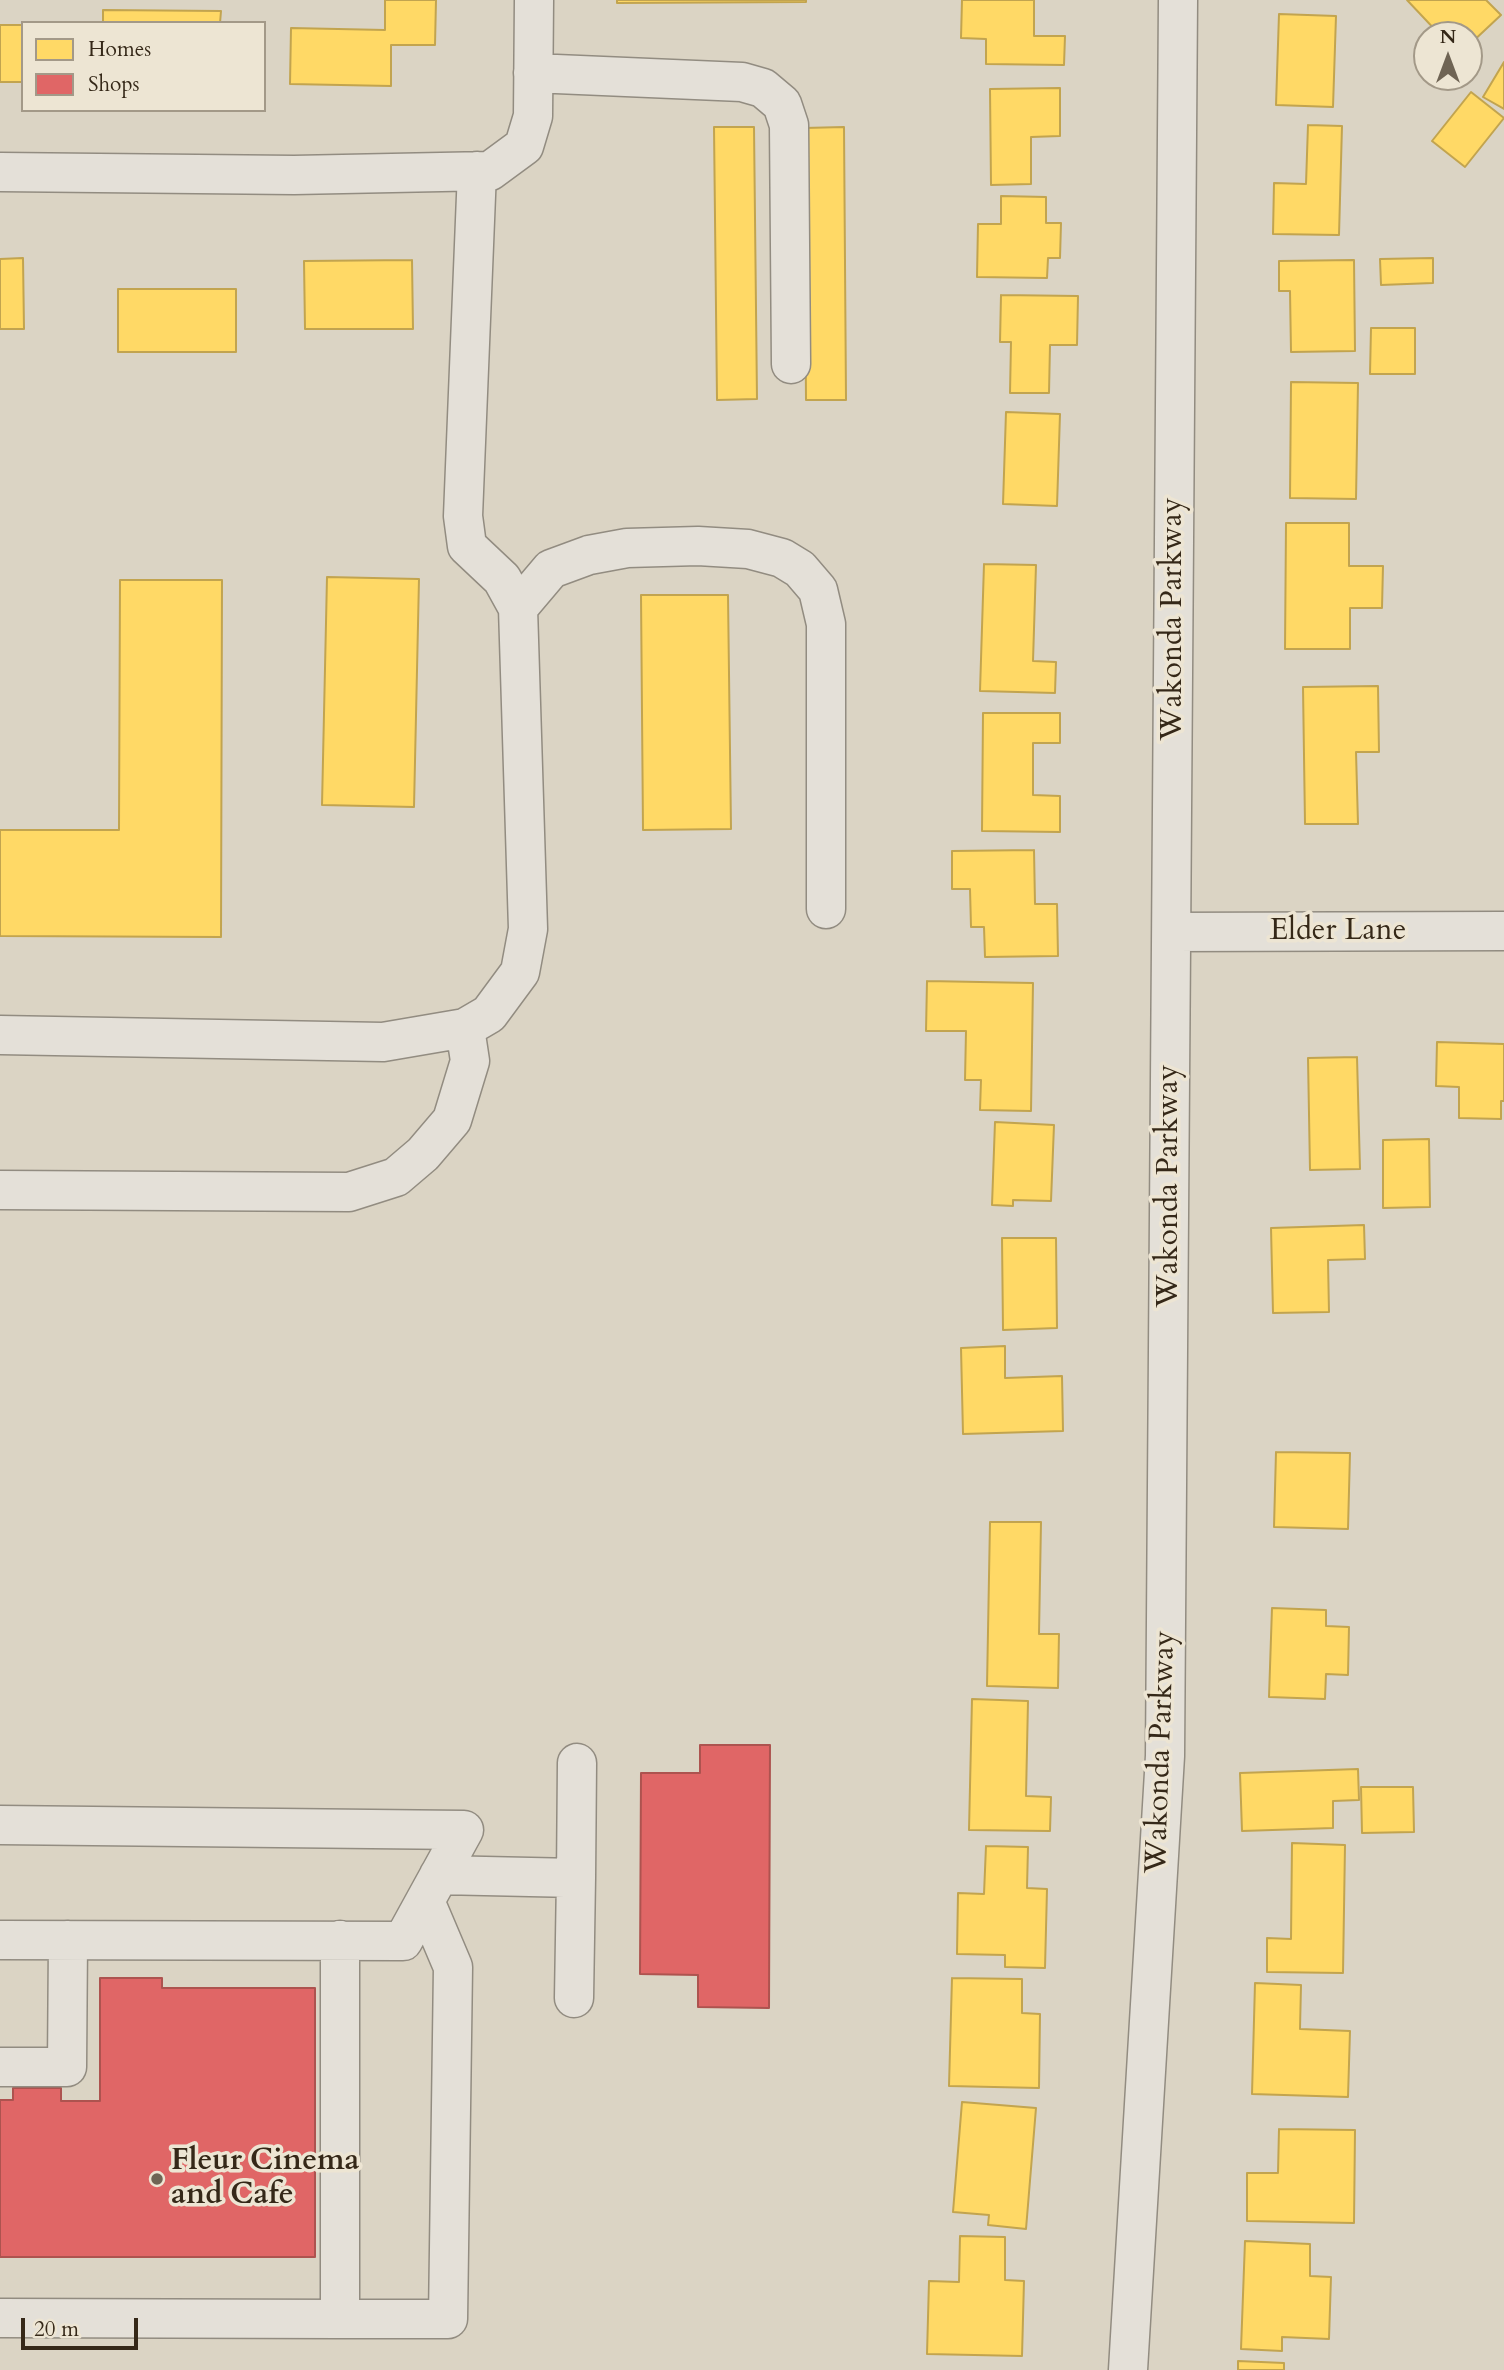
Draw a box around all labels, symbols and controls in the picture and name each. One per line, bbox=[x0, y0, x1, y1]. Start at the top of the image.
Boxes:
legend bbox=[21, 21, 266, 112]
north arrow bbox=[1413, 21, 1483, 91]
text: N bbox=[1440, 24, 1456, 50]
text: Homes bbox=[88, 35, 151, 64]
text: Shops bbox=[88, 70, 140, 99]
street label: Wakonda Parkway bbox=[1156, 498, 1192, 740]
street label: Elder Lane bbox=[1270, 914, 1406, 950]
street label: Wakonda Parkway bbox=[1152, 1065, 1188, 1307]
street label: Wakonda Parkway bbox=[1140, 1630, 1184, 1874]
place label: Fleur Cinema and Cafe bbox=[171, 2144, 359, 2214]
marker: Fleur Cinema and Cafe bbox=[149, 2171, 165, 2187]
scale bar bbox=[24, 2304, 142, 2348]
text: 20 m bbox=[34, 2315, 79, 2344]

